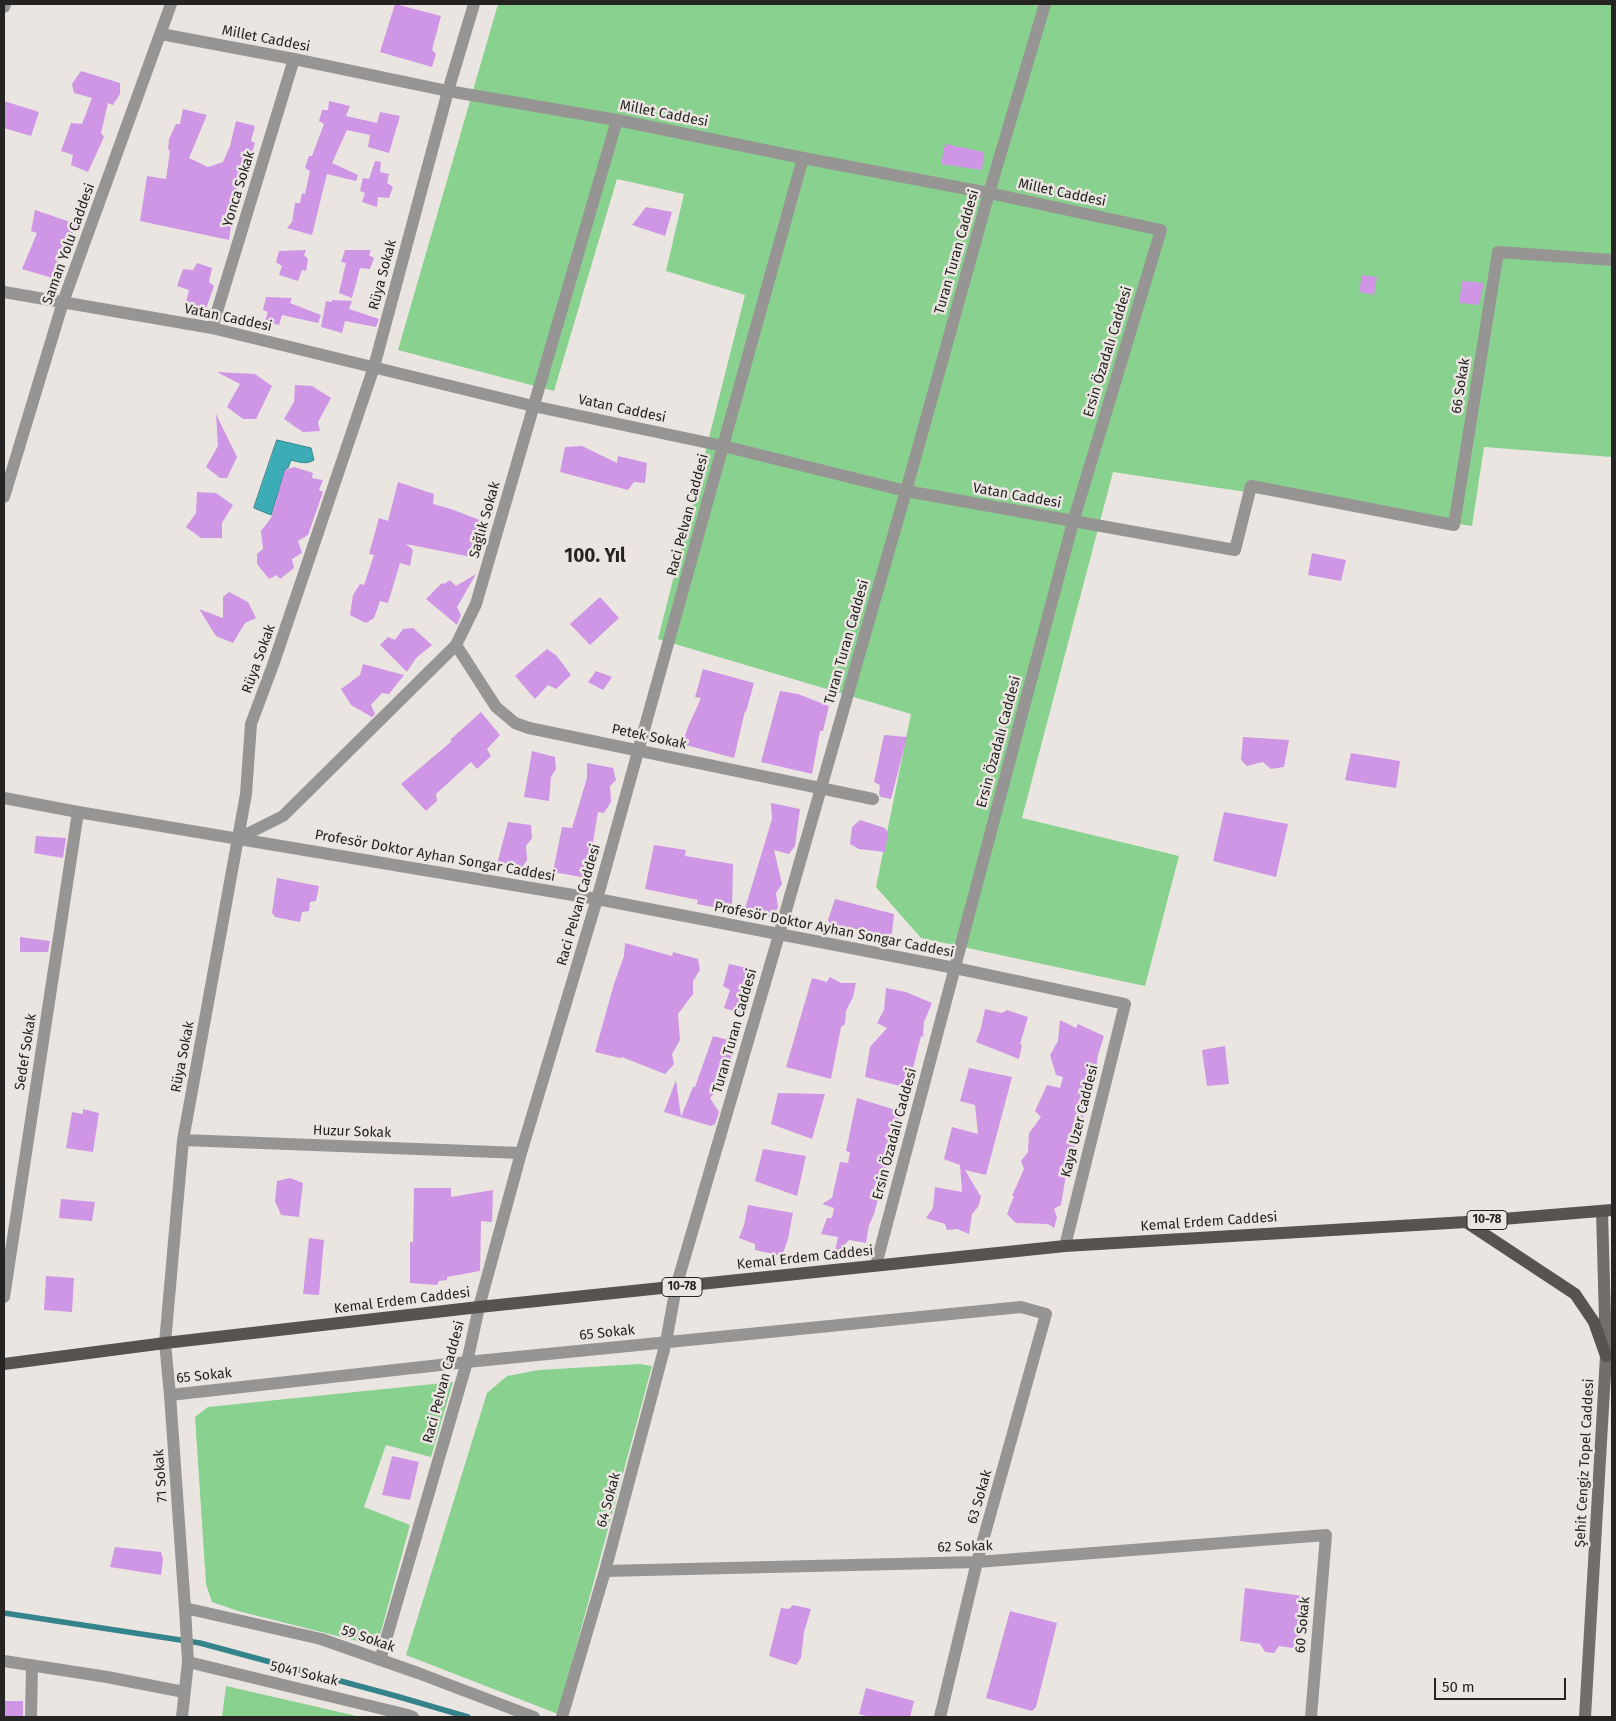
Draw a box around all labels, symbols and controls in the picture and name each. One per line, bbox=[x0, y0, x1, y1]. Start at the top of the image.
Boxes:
street label: Millet Caddesi bbox=[220, 22, 312, 56]
street label: Millet Caddesi bbox=[618, 97, 710, 131]
street label: Yonca Sokak bbox=[219, 149, 259, 229]
street label: Millet Caddesi bbox=[1016, 175, 1108, 211]
street label: Saman Yolu Caddesi bbox=[39, 181, 99, 307]
street label: Turan Turan Caddesi bbox=[931, 188, 983, 316]
street label: Rüya Sokak bbox=[366, 238, 400, 312]
street label: Ersin Özadalı Caddesi bbox=[1080, 285, 1136, 419]
street label: Vatan Caddesi bbox=[182, 300, 274, 336]
street label: 66 Sokak bbox=[1448, 357, 1474, 415]
street label: Vatan Caddesi bbox=[576, 391, 668, 427]
street label: Raci Pelvan Caddesi bbox=[664, 452, 712, 578]
street label: Sağlık Sokak bbox=[466, 480, 504, 560]
street label: Vatan Caddesi bbox=[971, 480, 1063, 512]
district label: 100. Yıl bbox=[564, 546, 626, 568]
street label: Turan Turan Caddesi bbox=[821, 578, 873, 706]
street label: Rüya Sokak bbox=[239, 622, 279, 696]
street label: Ersin Özadalı Caddesi bbox=[973, 674, 1025, 810]
street label: Petek Sokak bbox=[610, 721, 688, 753]
street label: Profesör Doktor Ayhan Songar Caddesi bbox=[313, 827, 557, 885]
street label: Raci Pelvan Caddesi bbox=[554, 842, 604, 968]
street label: Profesör Doktor Ayhan Songar Caddesi bbox=[713, 898, 955, 962]
street label: Turan Turan Caddesi bbox=[709, 967, 761, 1095]
street label: Sedef Sokak bbox=[12, 1013, 40, 1091]
street label: Rüya Sokak bbox=[168, 1020, 198, 1094]
street label: Kaya Uzer Caddesi bbox=[1058, 1063, 1102, 1179]
street label: Ersin Özadalı Caddesi bbox=[869, 1066, 921, 1202]
street label: Huzur Sokak bbox=[313, 1122, 391, 1142]
street label: Kemal Erdem Caddesi bbox=[1140, 1209, 1278, 1235]
road number: 10-78 bbox=[1467, 1210, 1507, 1230]
street label: Kemal Erdem Caddesi bbox=[736, 1242, 874, 1274]
road number: 10-78 bbox=[662, 1277, 702, 1296]
street label: Kemal Erdem Caddesi bbox=[333, 1284, 471, 1318]
street label: Raci Pelvan Caddesi bbox=[420, 1319, 468, 1445]
street label: 65 Sokak bbox=[578, 1322, 636, 1344]
street label: 65 Sokak bbox=[175, 1365, 233, 1387]
street label: Şehit Cengiz Topel Caddesi bbox=[1572, 1378, 1598, 1548]
street label: 71 Sokak bbox=[151, 1449, 171, 1503]
street label: 63 Sokak bbox=[964, 1468, 996, 1526]
street label: 64 Sokak bbox=[594, 1471, 624, 1529]
street label: 62 Sokak bbox=[937, 1538, 993, 1556]
street label: 60 Sokak bbox=[1292, 1596, 1314, 1654]
street label: 59 Sokak bbox=[339, 1622, 397, 1656]
street label: 5041 Sokak bbox=[269, 1658, 339, 1690]
scale bar bbox=[1436, 1668, 1568, 1700]
text: 50 m bbox=[1442, 1678, 1475, 1696]

